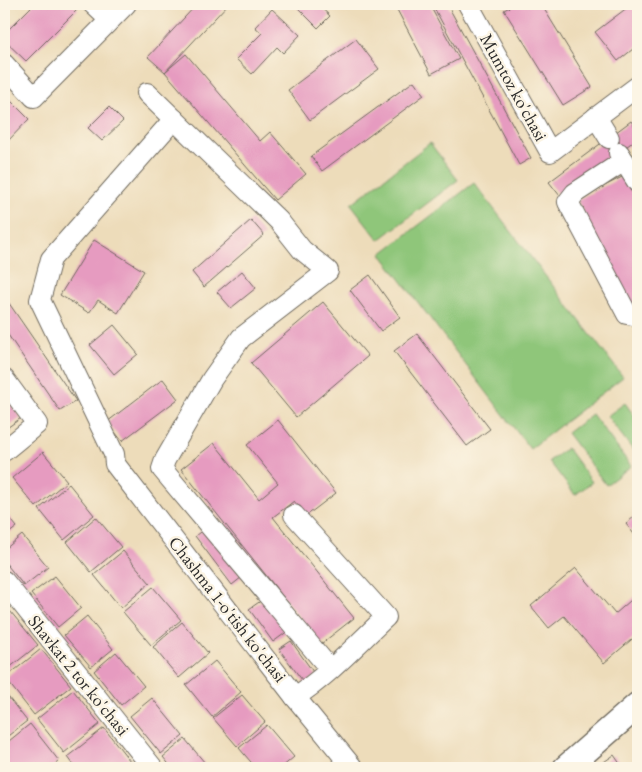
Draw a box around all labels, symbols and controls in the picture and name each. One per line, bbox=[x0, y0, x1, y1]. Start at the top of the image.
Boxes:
street label: Mumtoz ko'chasi bbox=[475, 29, 553, 145]
street label: Chashma 1-o'tish ko'chasi bbox=[164, 531, 292, 687]
street label: Shavkat 2 tor ko'chasi bbox=[23, 610, 135, 740]

